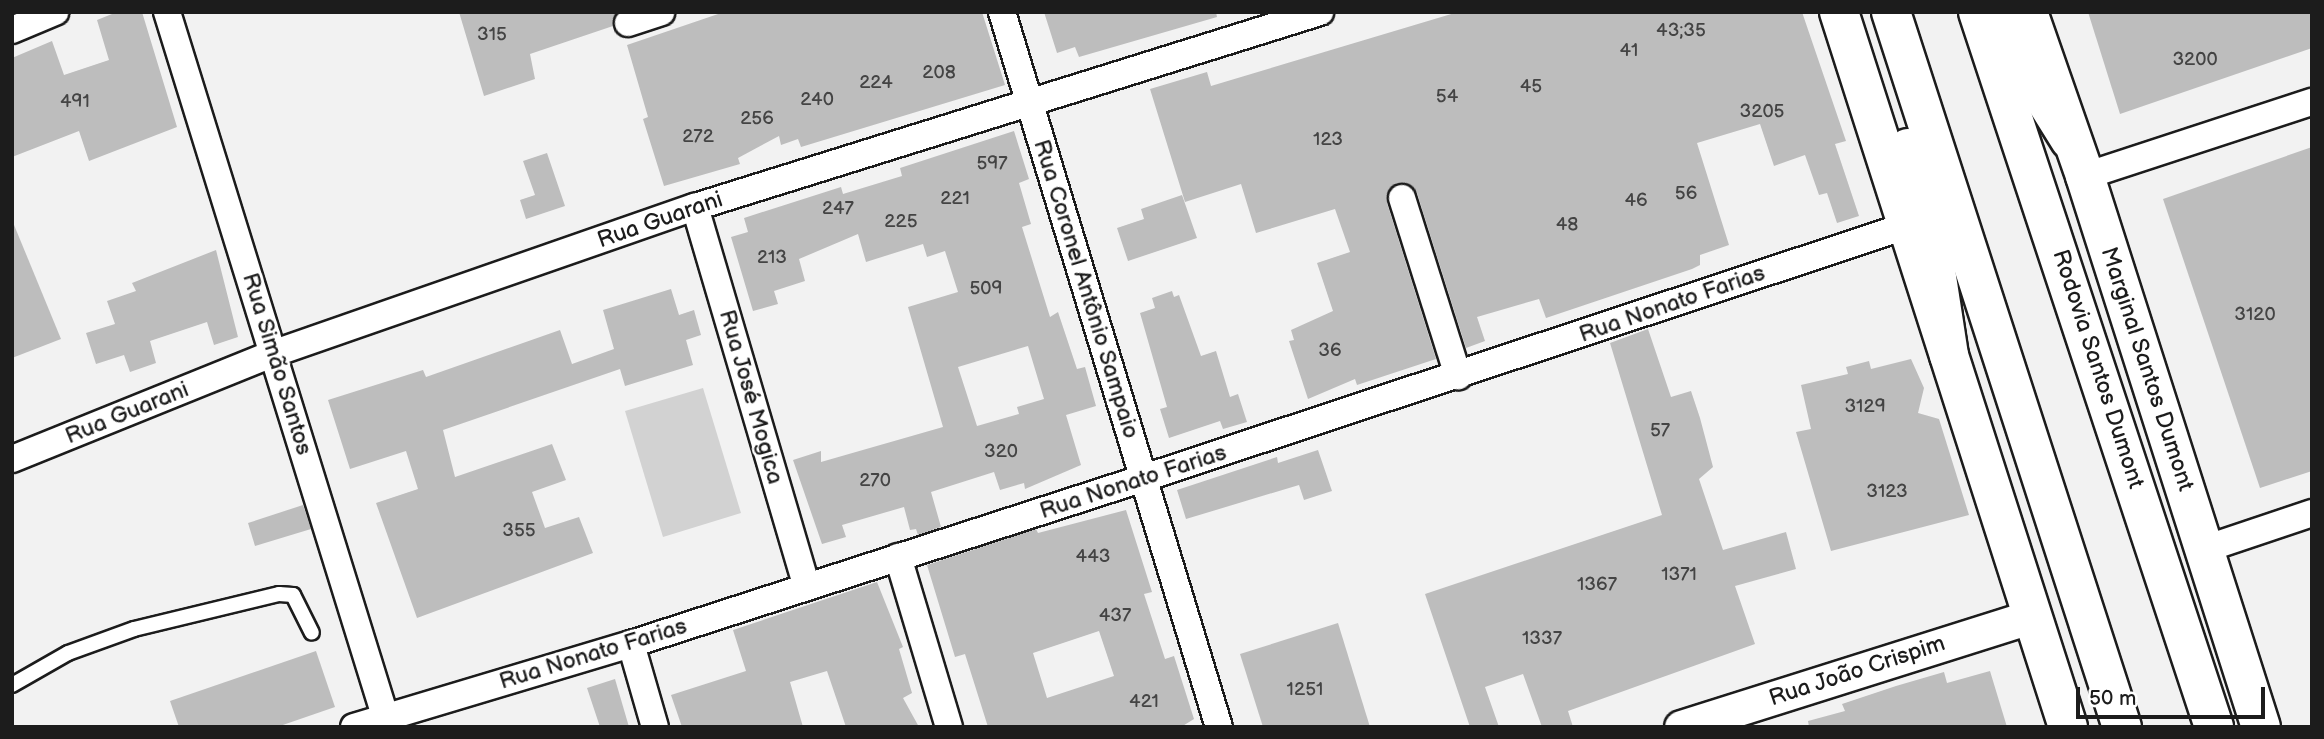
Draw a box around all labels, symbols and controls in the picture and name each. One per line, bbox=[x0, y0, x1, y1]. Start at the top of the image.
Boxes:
house number: 43;35 bbox=[1656, 20, 1706, 42]
house number: 315 bbox=[477, 24, 507, 46]
house number: 41 bbox=[1620, 40, 1638, 62]
house number: 3200 bbox=[2172, 49, 2218, 71]
house number: 208 bbox=[922, 62, 956, 84]
house number: 224 bbox=[859, 72, 893, 94]
house number: 45 bbox=[1520, 76, 1542, 98]
house number: 54 bbox=[1436, 86, 1458, 108]
house number: 240 bbox=[800, 89, 834, 111]
house number: 491 bbox=[60, 91, 90, 113]
house number: 3205 bbox=[1740, 101, 1784, 123]
house number: 256 bbox=[740, 108, 774, 130]
house number: 272 bbox=[682, 126, 714, 148]
house number: 123 bbox=[1313, 129, 1343, 151]
street label: Rua Coronel Antônio Sampaio bbox=[1027, 136, 1145, 442]
house number: 597 bbox=[976, 153, 1008, 175]
house number: 56 bbox=[1675, 183, 1697, 205]
street label: Rua Guarani bbox=[594, 186, 726, 254]
house number: 221 bbox=[940, 188, 970, 210]
house number: 46 bbox=[1624, 190, 1648, 212]
house number: 247 bbox=[822, 198, 854, 220]
house number: 225 bbox=[884, 211, 918, 233]
house number: 48 bbox=[1556, 214, 1578, 236]
street label: Marginal Santos Dumont bbox=[2094, 243, 2200, 495]
street label: Rodovia Santos Dumont bbox=[2046, 246, 2150, 492]
house number: 213 bbox=[757, 247, 787, 269]
street label: Rua Nonato Farias bbox=[1576, 259, 1768, 349]
street label: Rua Simão Santos bbox=[236, 269, 318, 459]
house number: 509 bbox=[969, 278, 1003, 300]
house number: 3120 bbox=[2234, 304, 2276, 326]
street label: Rua José Mogica bbox=[713, 306, 789, 488]
house number: 36 bbox=[1318, 340, 1342, 362]
street label: Rua Guarani bbox=[61, 376, 193, 450]
house number: 3129 bbox=[1844, 396, 1886, 418]
house number: 57 bbox=[1650, 420, 1670, 442]
street label: Rua Nonato Farias bbox=[1036, 439, 1230, 525]
house number: 320 bbox=[984, 441, 1018, 463]
house number: 270 bbox=[859, 470, 891, 492]
house number: 3123 bbox=[1866, 481, 1908, 503]
house number: 355 bbox=[502, 520, 536, 542]
house number: 443 bbox=[1076, 546, 1110, 568]
house number: 1371 bbox=[1661, 564, 1697, 586]
house number: 1367 bbox=[1577, 574, 1617, 596]
house number: 437 bbox=[1099, 605, 1131, 627]
street label: Rua Nonato Farias bbox=[496, 612, 690, 696]
house number: 1337 bbox=[1522, 628, 1562, 650]
street label: Rua João Crispim bbox=[1765, 629, 1949, 713]
scale bar bbox=[2079, 672, 2268, 716]
house number: 1251 bbox=[1287, 679, 1323, 701]
text: 50 m bbox=[2089, 686, 2136, 711]
house number: 421 bbox=[1129, 691, 1159, 713]

